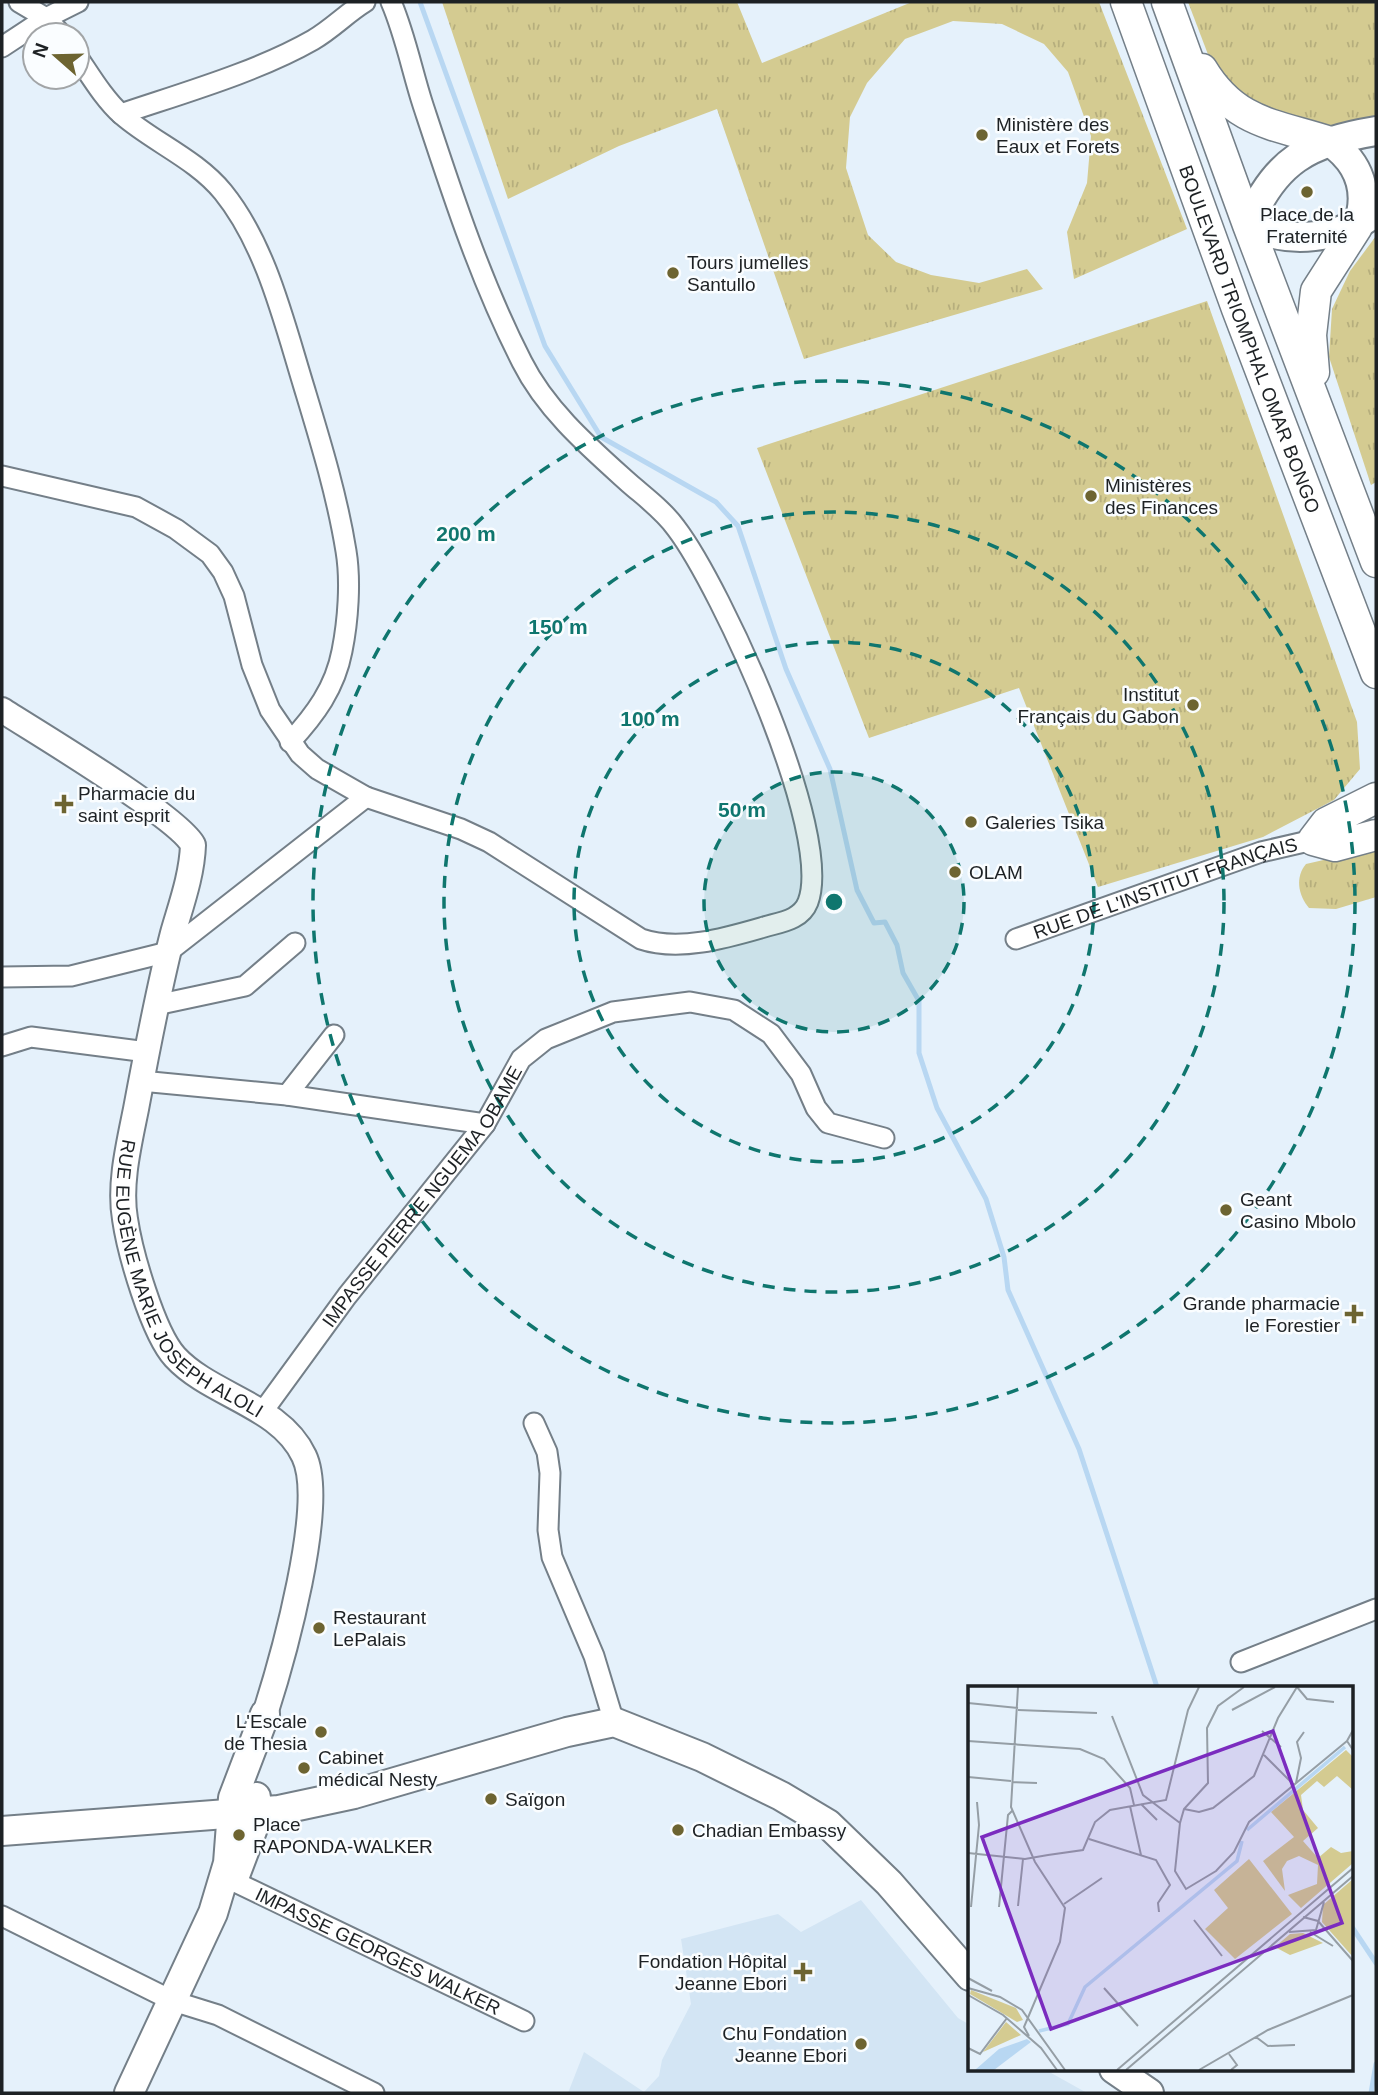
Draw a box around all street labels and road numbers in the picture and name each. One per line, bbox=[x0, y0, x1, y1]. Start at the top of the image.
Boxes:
street label: BOULEVARD TRIOMPHAL OMAR BONGO bbox=[1175, 163, 1324, 516]
street label: RUE DE L'INSTITUT FRANÇAIS bbox=[1031, 834, 1300, 943]
street label: IMPASSE PIERRE NGUEMA OBAME bbox=[318, 1062, 526, 1331]
street label: RUE EUGÈNE MARIE JOSEPH ALOLI bbox=[112, 1138, 267, 1422]
street label: IMPASSE GEORGES WALKER bbox=[252, 1883, 504, 2019]

